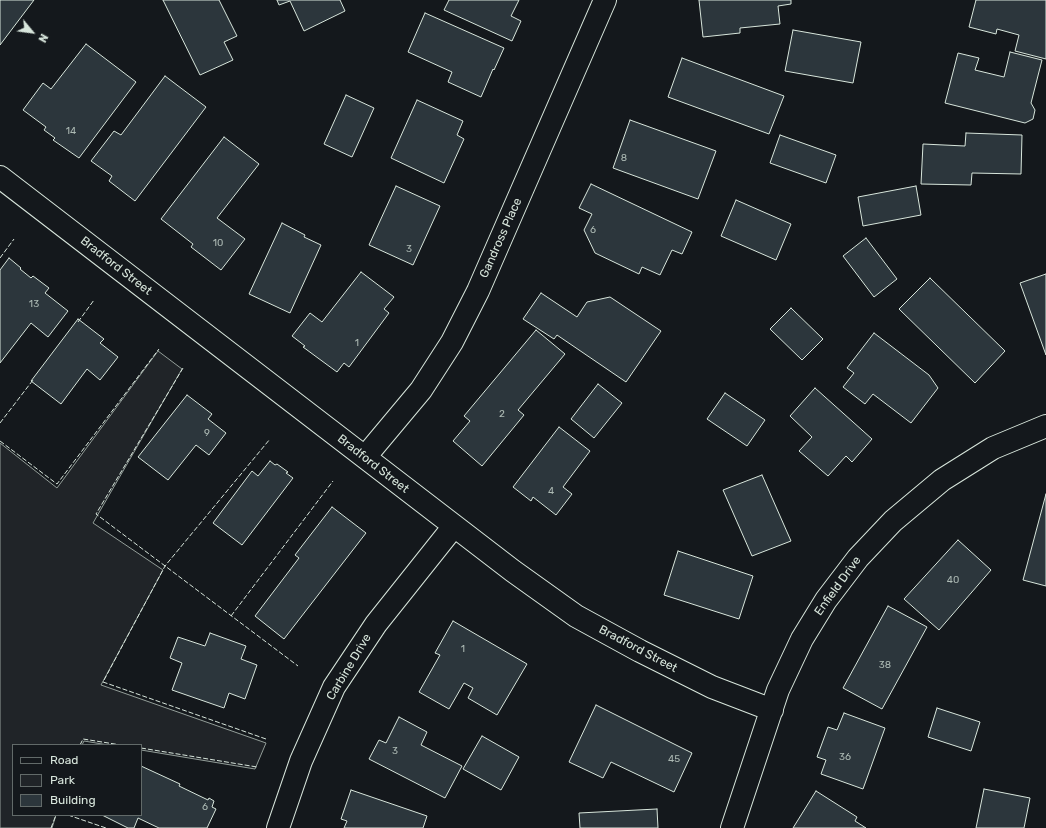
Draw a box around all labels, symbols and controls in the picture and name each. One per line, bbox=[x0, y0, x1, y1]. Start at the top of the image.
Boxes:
north arrow bbox=[12, 12, 52, 52]
text: N bbox=[35, 31, 51, 45]
house number: 14 bbox=[66, 125, 76, 137]
house number: 8 bbox=[621, 152, 627, 164]
street label: Gandross Place bbox=[477, 196, 525, 280]
house number: 6 bbox=[590, 224, 596, 236]
street label: Bradford Street bbox=[77, 234, 155, 298]
house number: 10 bbox=[213, 237, 223, 249]
house number: 3 bbox=[406, 243, 412, 255]
house number: 13 bbox=[29, 298, 39, 310]
house number: 1 bbox=[355, 337, 359, 349]
house number: 2 bbox=[499, 408, 505, 420]
house number: 9 bbox=[204, 427, 210, 439]
street label: Bradford Street bbox=[334, 432, 412, 496]
house number: 4 bbox=[548, 485, 554, 497]
street label: Enfield Drive bbox=[812, 554, 864, 618]
house number: 40 bbox=[947, 574, 959, 586]
street label: Bradford Street bbox=[596, 622, 680, 676]
street label: Carbine Drive bbox=[324, 631, 374, 703]
house number: 1 bbox=[461, 643, 465, 655]
house number: 38 bbox=[879, 659, 891, 671]
legend bbox=[12, 744, 142, 816]
house number: 3 bbox=[392, 745, 398, 757]
house number: 36 bbox=[839, 751, 851, 763]
text: Road bbox=[50, 753, 78, 767]
house number: 45 bbox=[668, 753, 680, 765]
text: Park bbox=[50, 773, 75, 787]
text: Building bbox=[50, 793, 96, 807]
house number: 6 bbox=[202, 801, 208, 813]

